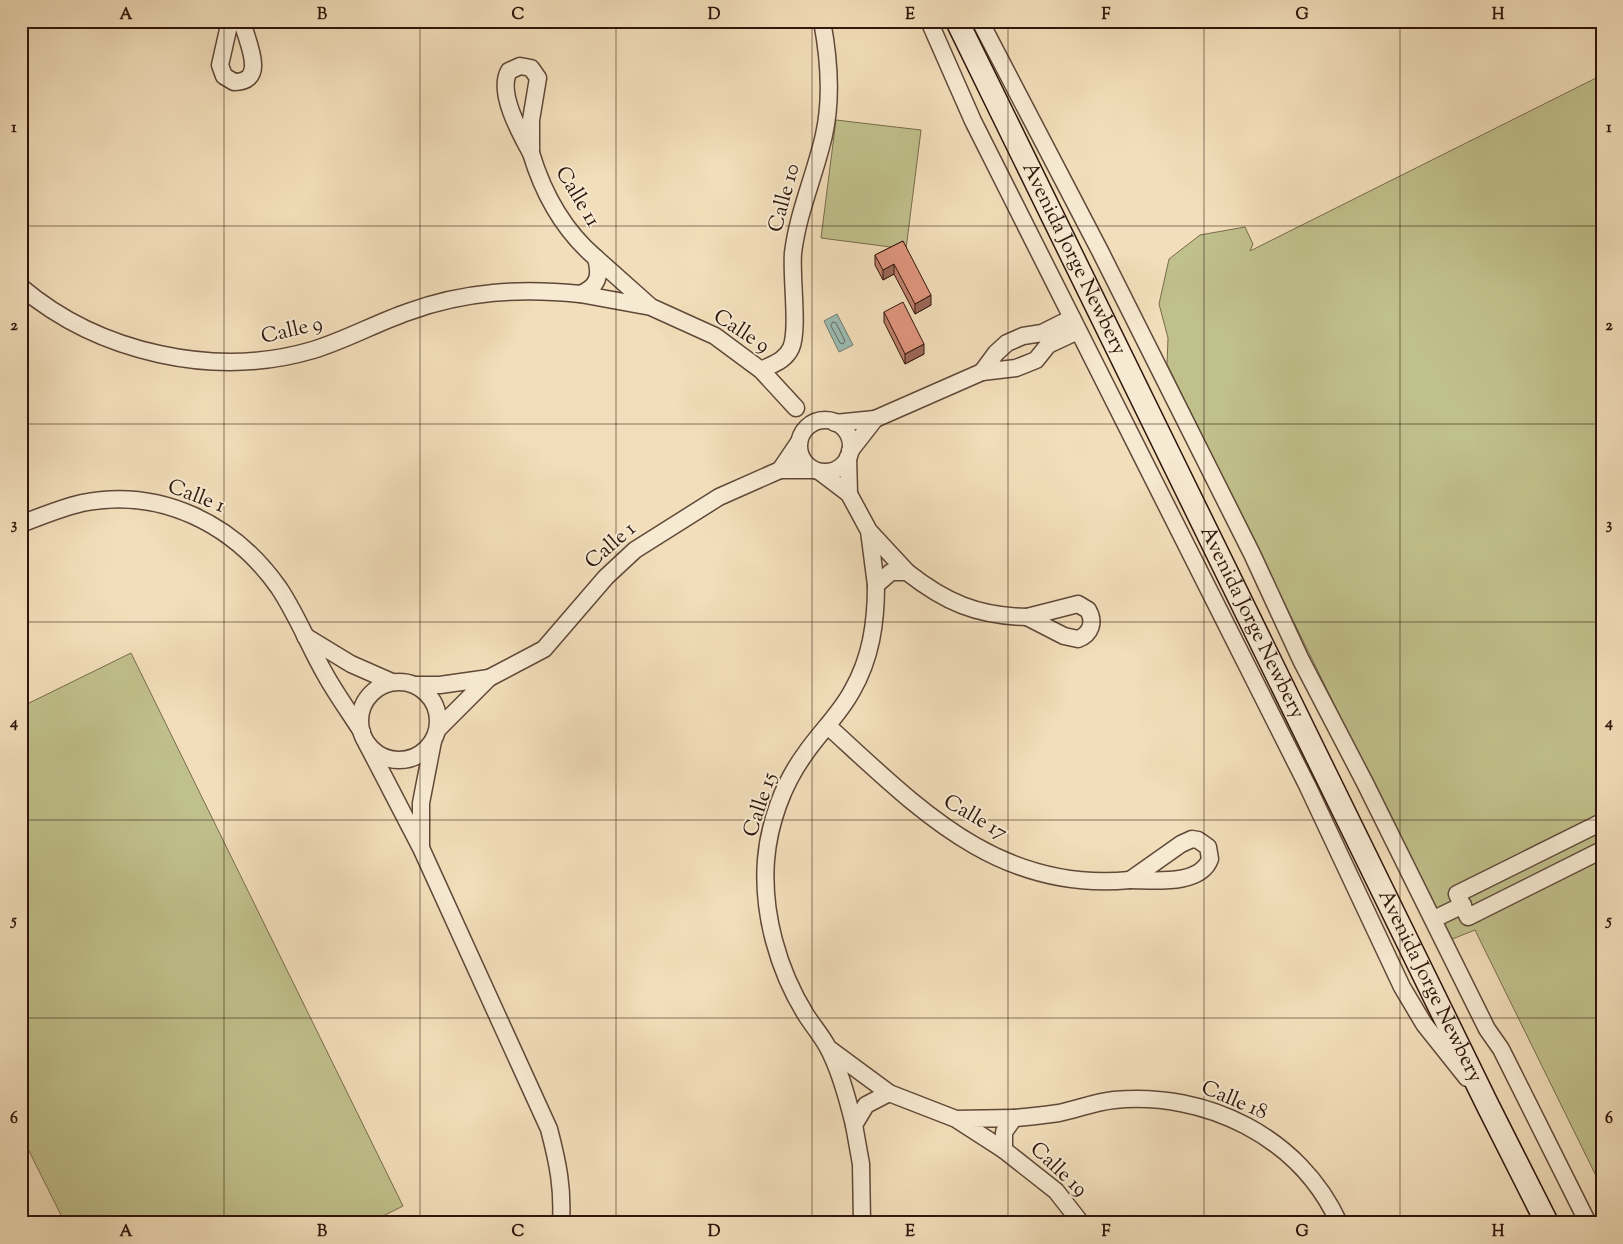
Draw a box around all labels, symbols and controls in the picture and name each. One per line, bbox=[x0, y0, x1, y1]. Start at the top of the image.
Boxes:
text: A bbox=[120, 4, 133, 27]
text: B bbox=[317, 4, 327, 27]
text: C bbox=[512, 4, 525, 27]
text: D bbox=[708, 4, 721, 27]
text: E bbox=[905, 4, 915, 27]
text: F bbox=[1102, 4, 1111, 27]
text: G bbox=[1295, 4, 1309, 27]
text: H bbox=[1492, 4, 1505, 27]
text: 1 bbox=[11, 117, 17, 140]
text: 1 bbox=[1606, 117, 1612, 140]
street label: Avenida Jorge Newbery bbox=[1014, 157, 1134, 361]
street label: Calle 10 bbox=[761, 160, 809, 236]
street label: Calle 11 bbox=[547, 161, 607, 233]
street label: Calle 9 bbox=[707, 302, 775, 362]
street label: Calle 9 bbox=[258, 309, 326, 353]
text: 2 bbox=[10, 315, 18, 338]
text: 2 bbox=[1605, 315, 1613, 338]
street label: Calle 1 bbox=[163, 472, 229, 522]
text: 3 bbox=[11, 514, 18, 537]
text: 3 bbox=[1606, 514, 1613, 537]
street label: Calle 1 bbox=[579, 515, 643, 577]
street label: Avenida Jorge Newbery bbox=[1192, 521, 1312, 725]
text: 4 bbox=[9, 712, 18, 735]
text: 4 bbox=[1604, 712, 1613, 735]
street label: Calle 15 bbox=[736, 769, 786, 841]
street label: Calle 17 bbox=[937, 788, 1013, 849]
street label: Avenida Jorge Newbery bbox=[1370, 885, 1490, 1089]
text: 5 bbox=[9, 910, 17, 933]
text: 5 bbox=[1604, 910, 1612, 933]
street label: Calle 18 bbox=[1196, 1074, 1272, 1128]
text: 6 bbox=[10, 1108, 18, 1131]
text: 6 bbox=[1605, 1108, 1613, 1131]
street label: Calle 19 bbox=[1022, 1135, 1094, 1205]
text: A bbox=[120, 1221, 133, 1244]
text: B bbox=[317, 1221, 327, 1244]
text: C bbox=[512, 1221, 525, 1244]
text: D bbox=[708, 1221, 721, 1244]
text: E bbox=[905, 1221, 915, 1244]
text: F bbox=[1102, 1221, 1111, 1244]
text: G bbox=[1295, 1221, 1309, 1244]
text: H bbox=[1492, 1221, 1505, 1244]

